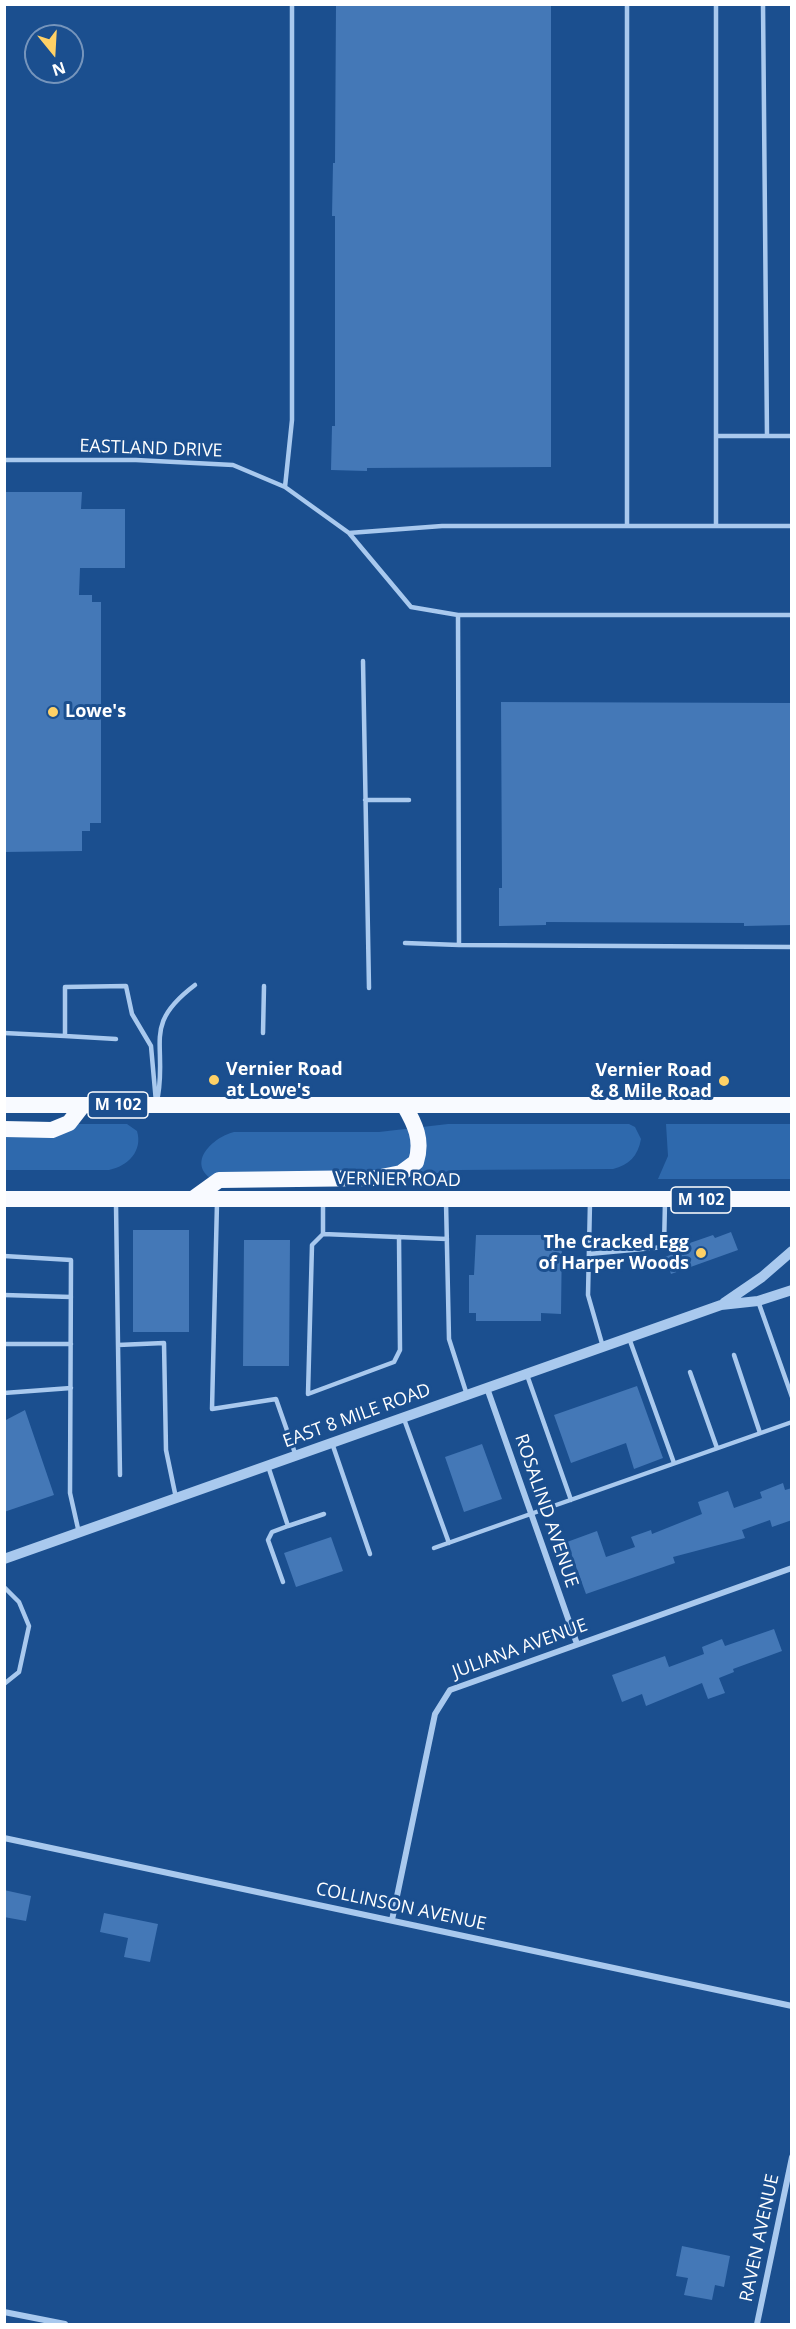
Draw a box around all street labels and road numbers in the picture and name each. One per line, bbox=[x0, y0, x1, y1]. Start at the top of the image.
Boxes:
street label: EASTLAND DRIVE bbox=[79, 436, 223, 462]
road number: M 102 bbox=[88, 1092, 148, 1118]
street label: VERNIER ROAD bbox=[335, 1168, 461, 1192]
road number: M 102 bbox=[671, 1187, 731, 1213]
street label: EAST 8 MILE ROAD bbox=[280, 1379, 434, 1453]
street label: ROSALIND AVENUE bbox=[510, 1431, 582, 1591]
street label: JULIANA AVENUE bbox=[450, 1615, 590, 1683]
street label: COLLINSON AVENUE bbox=[314, 1878, 488, 1936]
street label: RAVEN AVENUE bbox=[736, 2172, 784, 2304]

